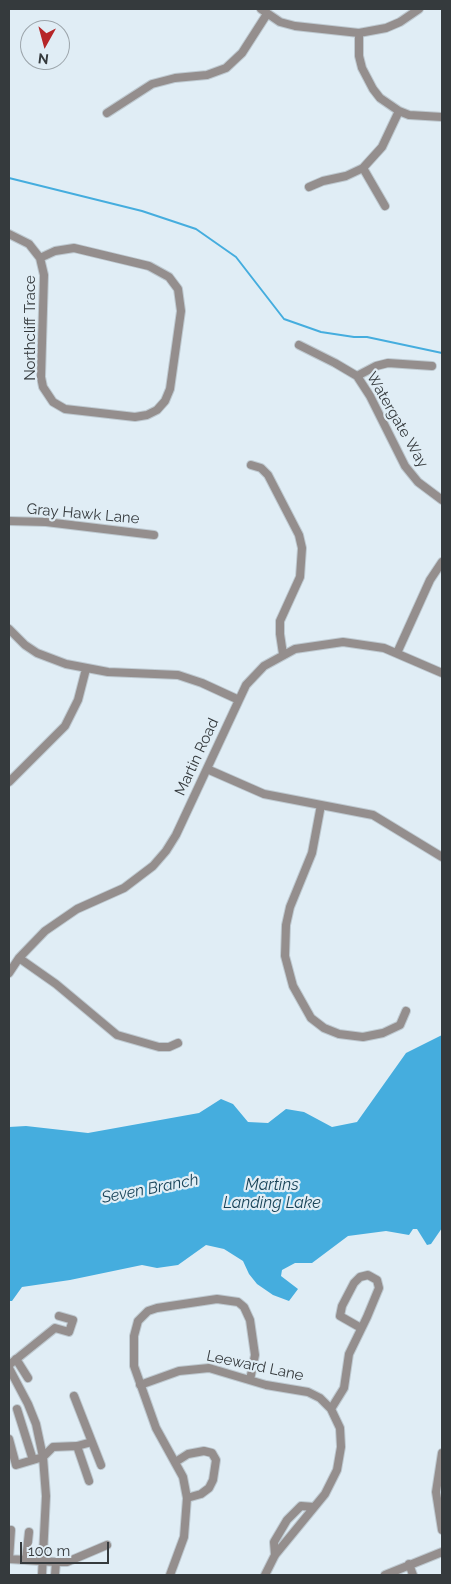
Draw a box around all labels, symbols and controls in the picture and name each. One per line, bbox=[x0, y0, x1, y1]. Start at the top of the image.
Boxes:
north arrow bbox=[20, 20, 70, 70]
text: N bbox=[37, 50, 50, 67]
street label: Northcliff Trace bbox=[21, 275, 39, 381]
street label: Watergate Way bbox=[362, 369, 432, 471]
street label: Gray Hawk Lane bbox=[26, 500, 140, 528]
street label: Martin Road bbox=[171, 715, 223, 799]
water label: Seven Branch bbox=[100, 1170, 200, 1208]
water label: Martins Landing Lake bbox=[223, 1175, 321, 1213]
street label: Leeward Lane bbox=[205, 1347, 305, 1385]
scale bar bbox=[22, 1532, 111, 1564]
text: 100 m bbox=[28, 1542, 70, 1560]

